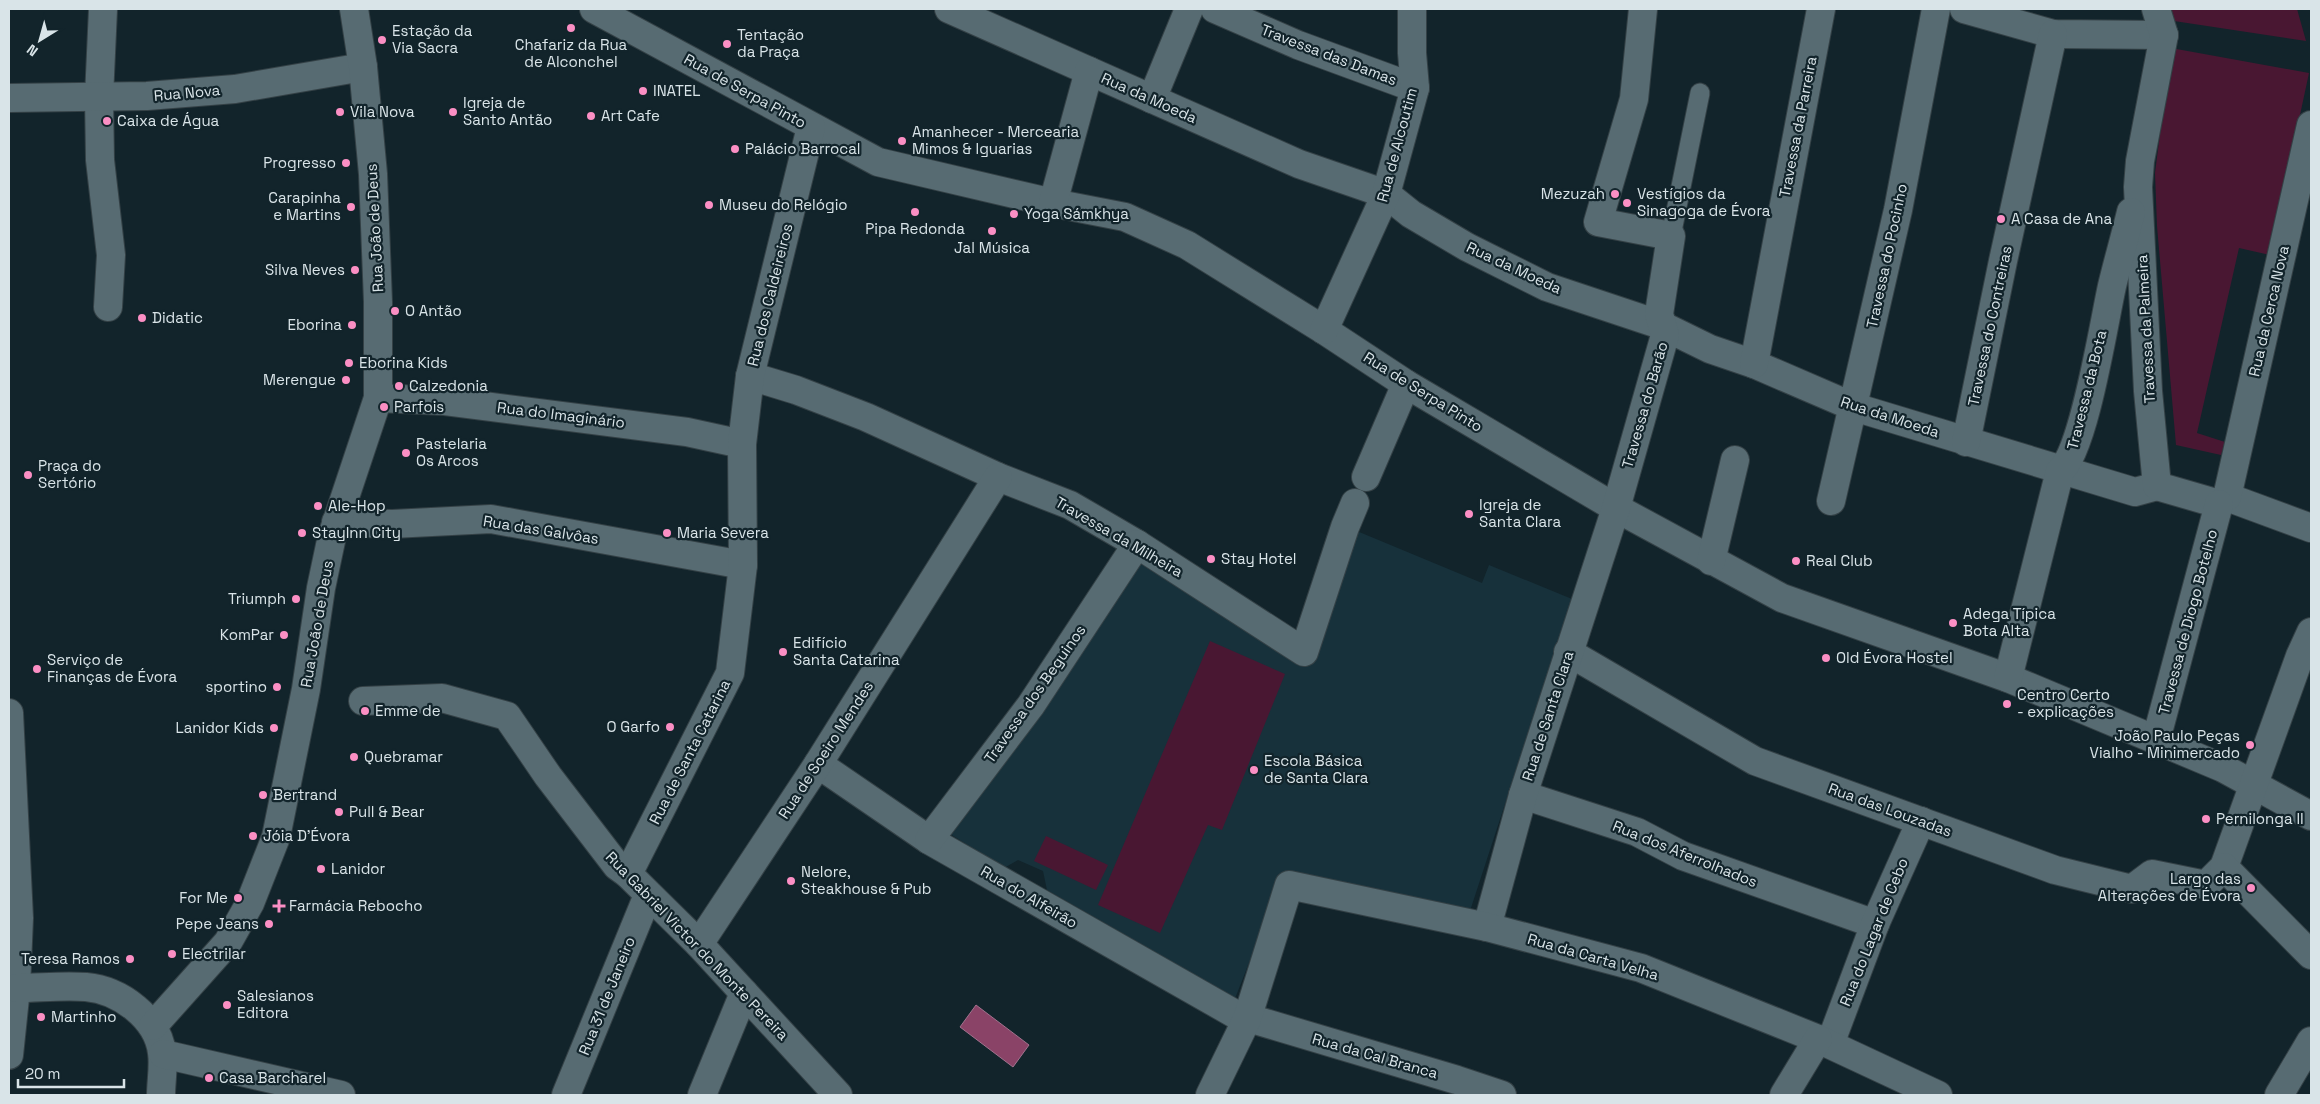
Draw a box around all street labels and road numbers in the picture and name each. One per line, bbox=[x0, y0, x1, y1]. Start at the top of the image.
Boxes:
street label: Travessa das Damas bbox=[1258, 20, 1400, 89]
street label: Rua de Serpa Pinto bbox=[681, 49, 810, 132]
street label: Travessa da Parreira bbox=[1774, 54, 1821, 199]
street label: Rua da Moeda bbox=[1098, 68, 1200, 127]
street label: Rua Nova bbox=[153, 80, 221, 105]
street label: Rua de Alcoutim bbox=[1372, 86, 1421, 204]
street label: Rua João de Deus bbox=[362, 163, 387, 293]
street label: Travessa do Pocinho bbox=[1862, 182, 1911, 330]
street label: Rua dos Caldeireiros bbox=[743, 221, 796, 368]
street label: Rua da Moeda bbox=[1464, 237, 1565, 298]
street label: Rua da Cerca Nova bbox=[2244, 243, 2293, 378]
street label: Travessa do Contreiras bbox=[1963, 244, 2016, 408]
street label: Travessa da Palmeira bbox=[2132, 254, 2159, 404]
street label: Travessa da Bota bbox=[2062, 328, 2111, 452]
street label: Travessa do Barão bbox=[1617, 339, 1672, 470]
street label: Rua de Serpa Pinto bbox=[1360, 347, 1486, 436]
street label: Rua da Moeda bbox=[1838, 392, 1942, 442]
street label: Rua do Imaginário bbox=[496, 397, 626, 432]
street label: Travessa da Milheira bbox=[1052, 492, 1187, 581]
street label: Rua das Galvôas bbox=[482, 511, 600, 548]
street label: Travessa de Diogo Botelho bbox=[2154, 527, 2221, 716]
street label: Rua João de Deus bbox=[296, 559, 337, 689]
street label: Travessa dos Beguinos bbox=[980, 621, 1090, 767]
street label: Rua de Santa Clara bbox=[1518, 648, 1578, 783]
street label: Rua de Santa Catarina bbox=[645, 676, 735, 827]
street label: Rua de Soeiro Mendes bbox=[774, 677, 877, 822]
street label: Rua das Louzadas bbox=[1826, 778, 1955, 841]
street label: Rua dos Aferrolhados bbox=[1610, 816, 1760, 891]
street label: Rua Gabriel Victor do Monte Pereira bbox=[602, 847, 793, 1044]
street label: Rua do Lagar de Cebo bbox=[1835, 855, 1912, 1009]
street label: Rua do Alfeirão bbox=[977, 861, 1081, 932]
street label: Rua da Carta Velha bbox=[1525, 929, 1661, 984]
street label: Rua 31 de Janeiro bbox=[574, 934, 639, 1058]
street label: Rua da Cal Branca bbox=[1310, 1028, 1440, 1083]

